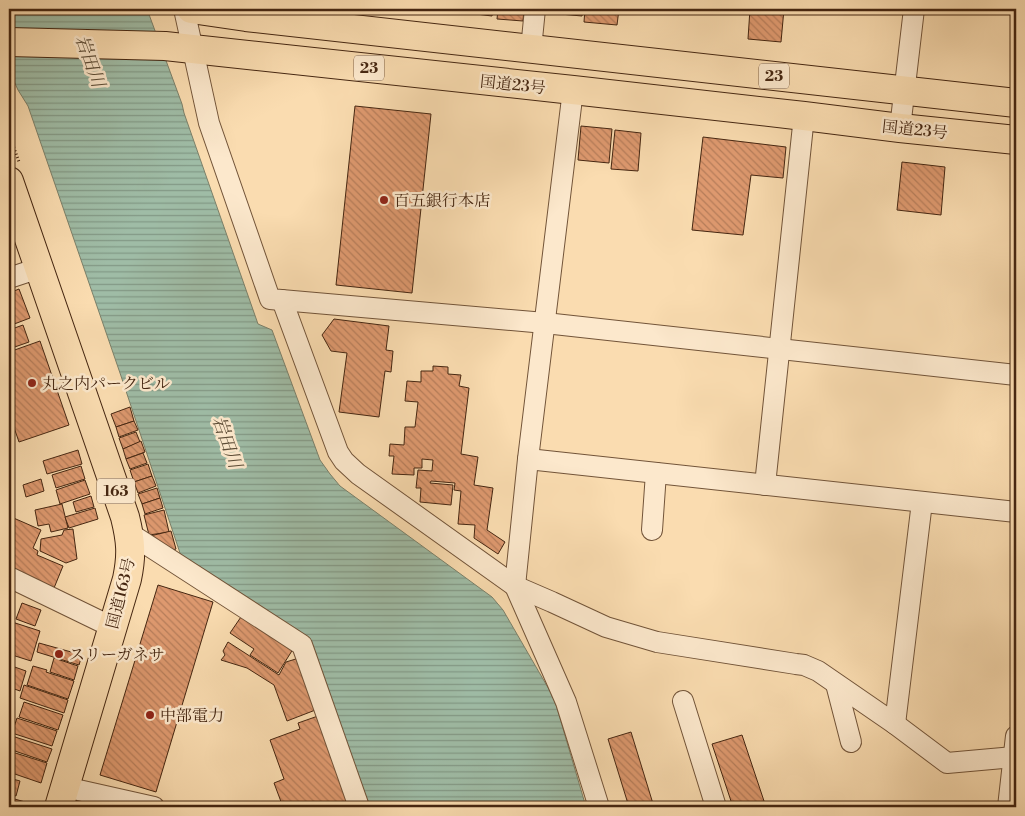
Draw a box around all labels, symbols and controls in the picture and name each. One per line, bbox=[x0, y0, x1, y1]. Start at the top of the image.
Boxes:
water label: 岩田川 bbox=[69, 32, 110, 92]
road number: 23 bbox=[354, 56, 384, 80]
road number: 23 bbox=[759, 64, 789, 88]
street label: 国道23号 bbox=[479, 72, 547, 98]
street label: 国道23号 bbox=[881, 117, 949, 143]
place label: 百五銀行本店 bbox=[394, 191, 490, 211]
marker: 百五銀行本店 bbox=[378, 194, 390, 206]
place label: 丸之内パークビル bbox=[42, 374, 170, 394]
marker: 丸之内パークビル bbox=[26, 377, 38, 389]
water label: 岩田川 bbox=[206, 413, 247, 473]
road number: 163 bbox=[97, 478, 135, 504]
street label: 国道163号 bbox=[102, 555, 139, 631]
place label: スリーガネサ bbox=[69, 645, 165, 665]
marker: スリーガネサ bbox=[53, 648, 65, 660]
place label: 中部電力 bbox=[160, 706, 224, 726]
marker: 中部電力 bbox=[144, 709, 156, 721]

